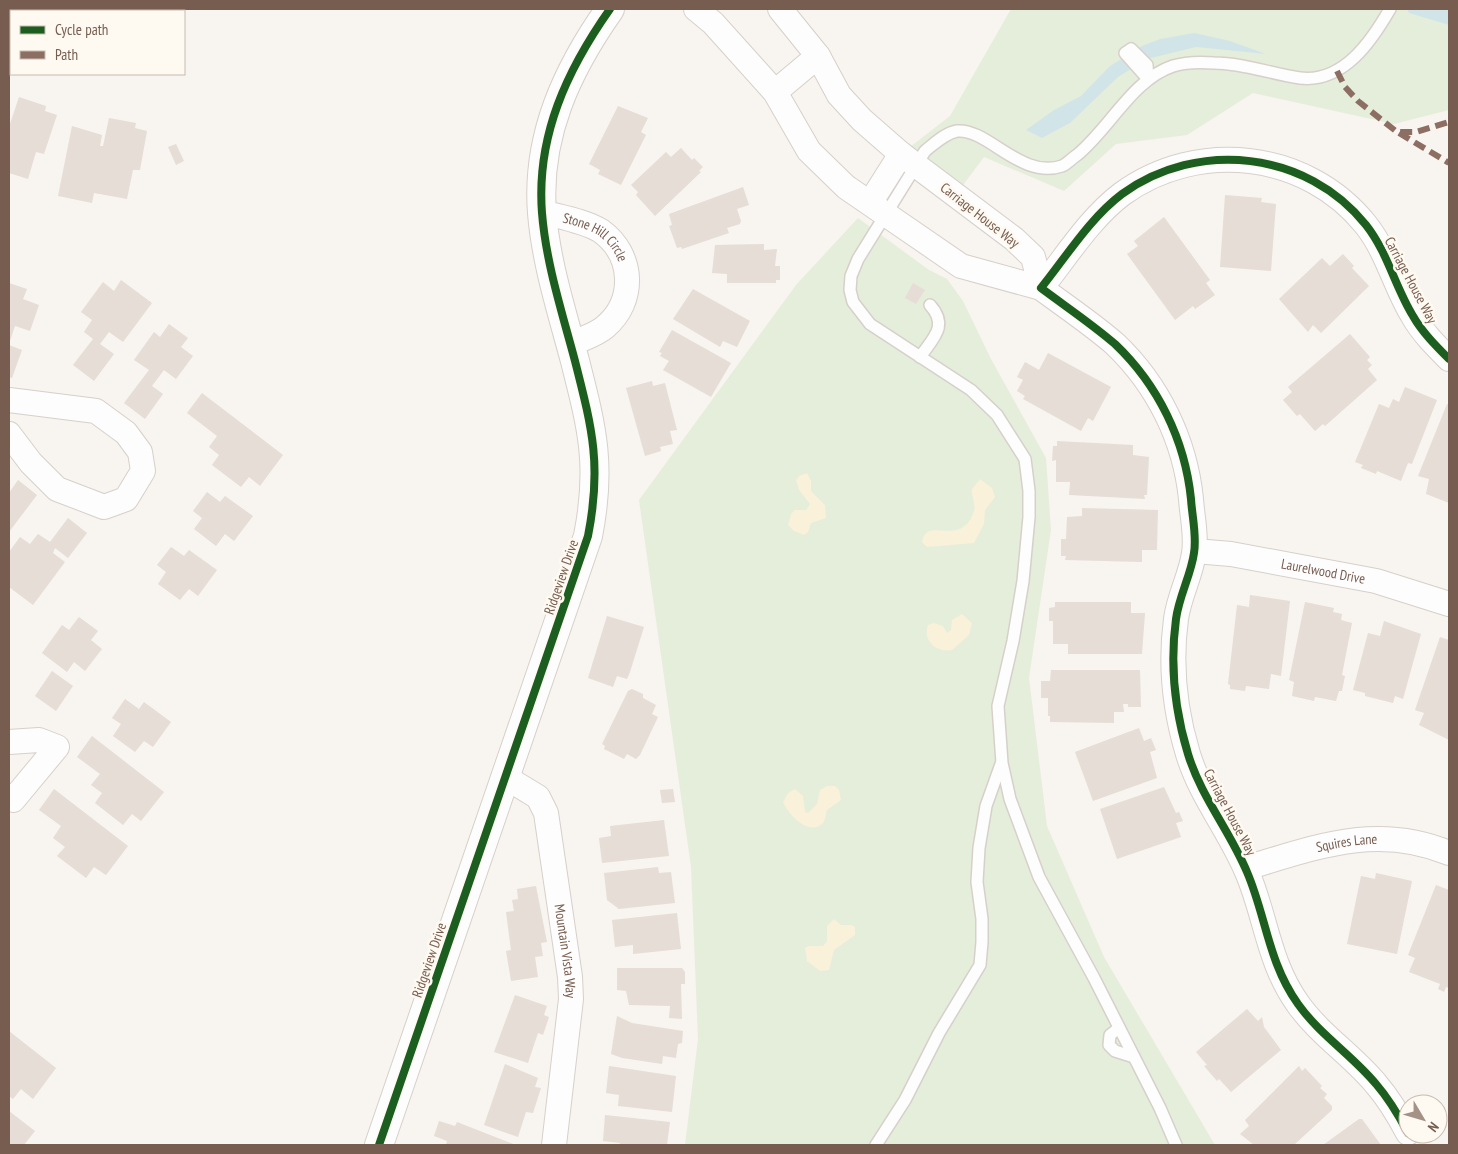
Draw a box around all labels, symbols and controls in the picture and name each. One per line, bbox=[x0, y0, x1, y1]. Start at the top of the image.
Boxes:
legend bbox=[10, 10, 185, 75]
text: Cycle path bbox=[55, 20, 108, 39]
text: Path bbox=[55, 45, 78, 64]
street label: Carriage House Way bbox=[937, 178, 1024, 252]
street label: Stone Hill Circle bbox=[561, 209, 632, 264]
street label: Carriage House Way bbox=[1381, 234, 1442, 327]
street label: Ridgeview Drive bbox=[540, 537, 582, 617]
street label: Laurelwood Drive bbox=[1280, 555, 1367, 588]
street label: Carriage House Way bbox=[1200, 766, 1261, 859]
street label: Squires Lane bbox=[1314, 830, 1378, 856]
street label: Mountain Vista Way bbox=[550, 903, 580, 999]
street label: Ridgeview Drive bbox=[408, 920, 450, 1000]
north arrow bbox=[1398, 1094, 1448, 1144]
text: N bbox=[1424, 1118, 1443, 1136]

